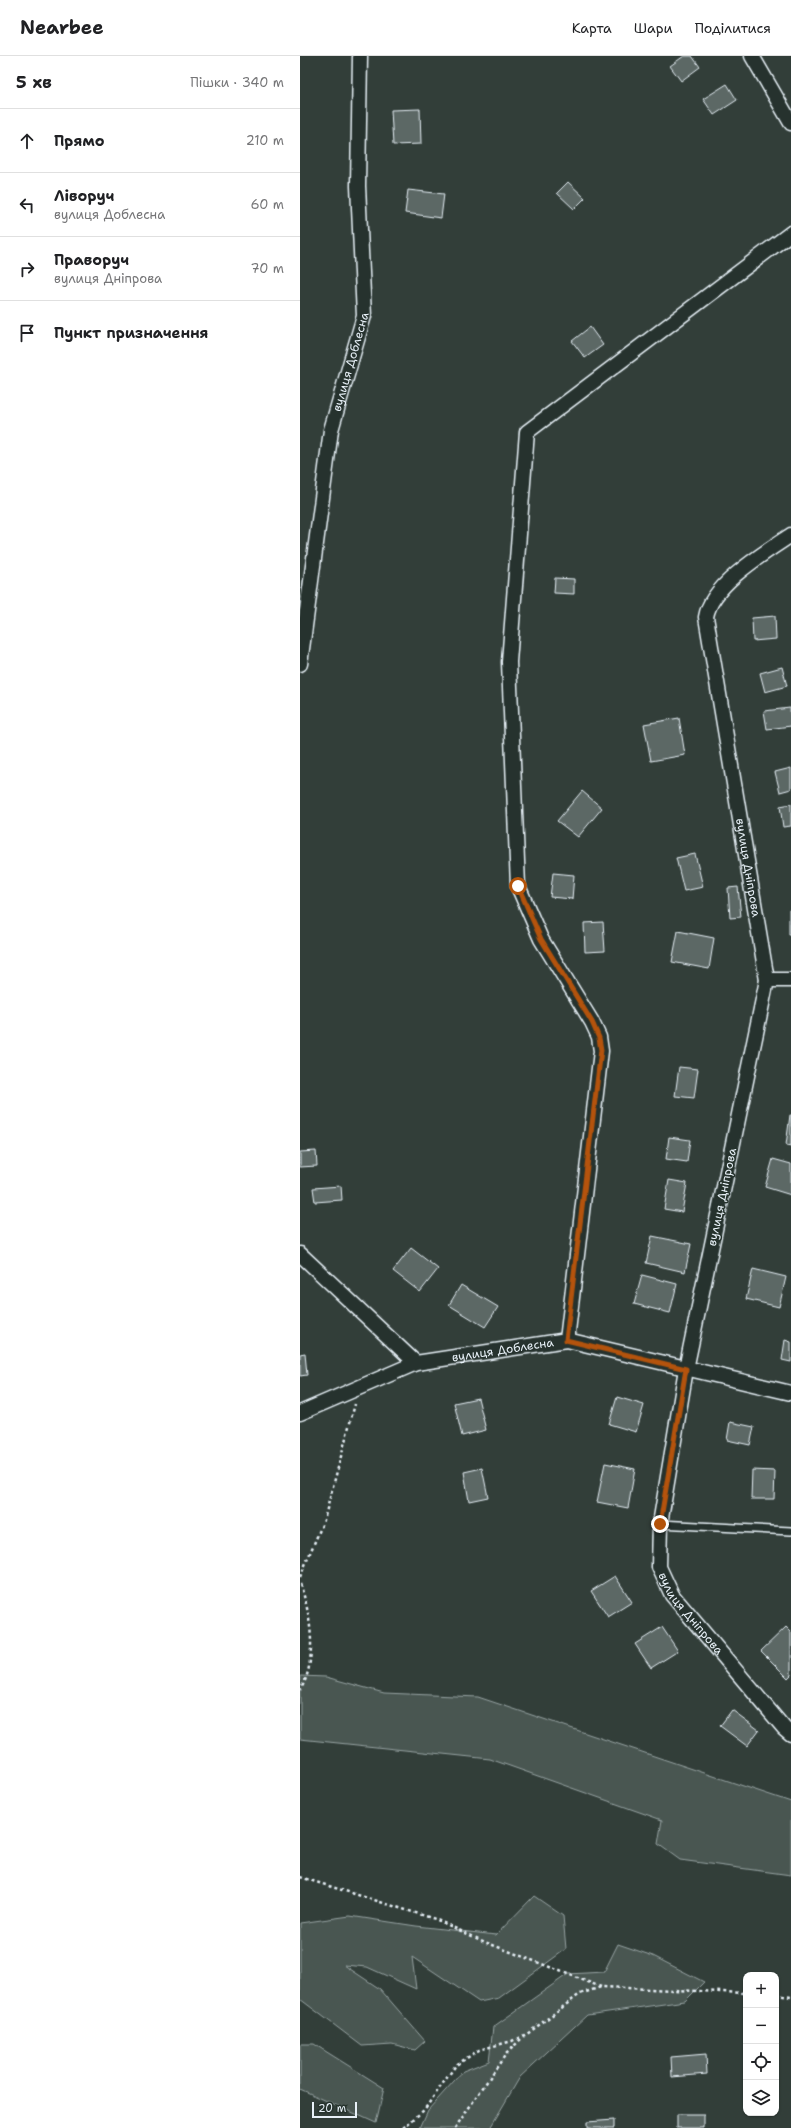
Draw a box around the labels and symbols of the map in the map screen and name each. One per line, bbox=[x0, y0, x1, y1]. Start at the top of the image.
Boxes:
street label: вулиця Доблесна bbox=[329, 310, 373, 413]
street label: вулиця Дніпрова bbox=[732, 817, 764, 919]
route start bbox=[509, 877, 527, 895]
street label: вулиця Дніпрова bbox=[704, 1146, 740, 1247]
street label: вулиця Доблесна bbox=[451, 1334, 555, 1365]
route end bbox=[651, 1515, 669, 1533]
street label: вулиця Дніпрова bbox=[655, 1570, 727, 1658]
scale bar bbox=[312, 2100, 357, 2119]

